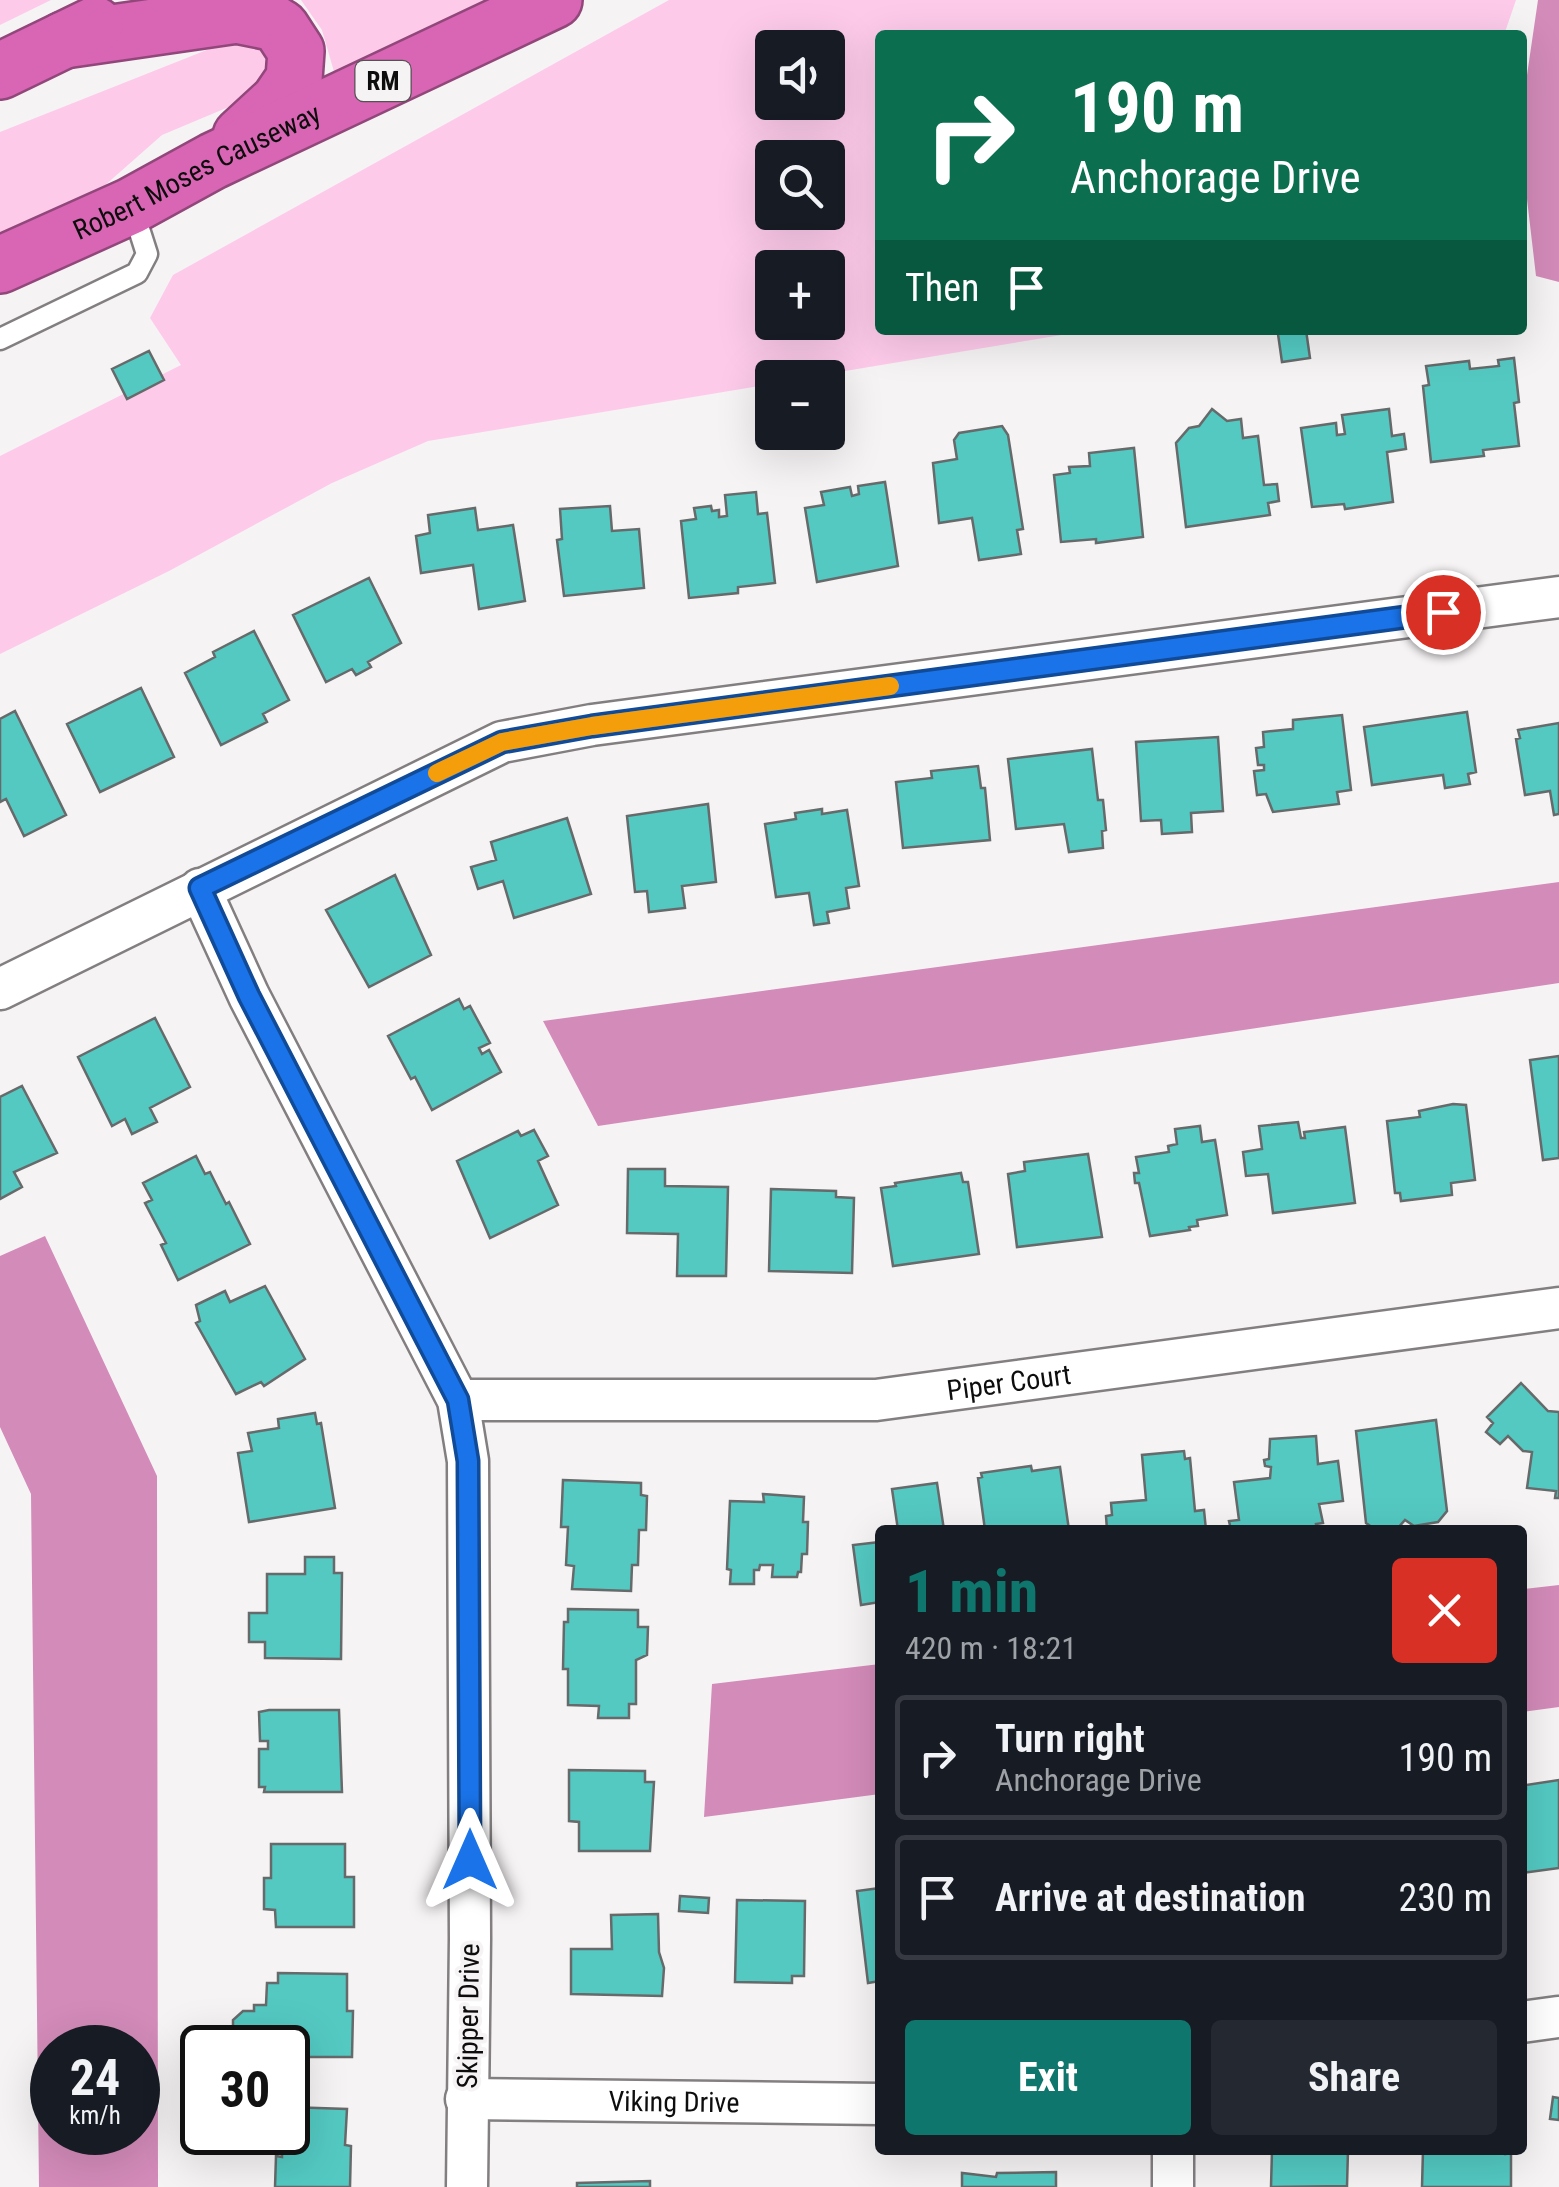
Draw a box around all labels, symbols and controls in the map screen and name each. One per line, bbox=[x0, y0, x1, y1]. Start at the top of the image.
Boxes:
map controls bbox=[755, 30, 845, 450]
button: sound bbox=[755, 30, 845, 120]
road number: RM bbox=[356, 61, 410, 101]
text: 190 m bbox=[1070, 67, 1244, 149]
icon: right bbox=[905, 70, 1035, 200]
street label: Robert Moses Causeway bbox=[68, 97, 326, 247]
button: search bbox=[755, 140, 845, 230]
text: Anchorage Drive bbox=[1070, 151, 1361, 204]
button: + bbox=[755, 250, 845, 340]
icon: arrive bbox=[999, 260, 1054, 315]
text: Then bbox=[905, 266, 979, 310]
button: − bbox=[755, 360, 845, 450]
pin bbox=[1401, 570, 1486, 655]
icon: arrive bbox=[1416, 585, 1471, 640]
street label: Piper Court bbox=[945, 1358, 1073, 1407]
text: 1 min bbox=[905, 1556, 1038, 1627]
button: close bbox=[1392, 1558, 1497, 1663]
text: 420 m · 18:21 bbox=[905, 1629, 1077, 1667]
text: Turn right bbox=[995, 1717, 1145, 1761]
icon: right bbox=[910, 1730, 965, 1785]
text: 190 m bbox=[1398, 1736, 1492, 1780]
text: Anchorage Drive bbox=[995, 1761, 1202, 1799]
position arrow bbox=[418, 1808, 522, 1912]
icon: arrive bbox=[910, 1870, 965, 1925]
text: Arrive at destination bbox=[995, 1876, 1305, 1920]
text: 230 m bbox=[1398, 1876, 1492, 1920]
street label: Skipper Drive bbox=[451, 1943, 486, 2089]
button: Exit bbox=[905, 2020, 1191, 2135]
button: Share bbox=[1211, 2020, 1497, 2135]
speed limit sign: 30 bbox=[180, 2025, 310, 2155]
text: 24 bbox=[70, 2049, 120, 2107]
street label: Viking Drive bbox=[608, 2085, 740, 2119]
text: km/h bbox=[69, 2101, 121, 2130]

